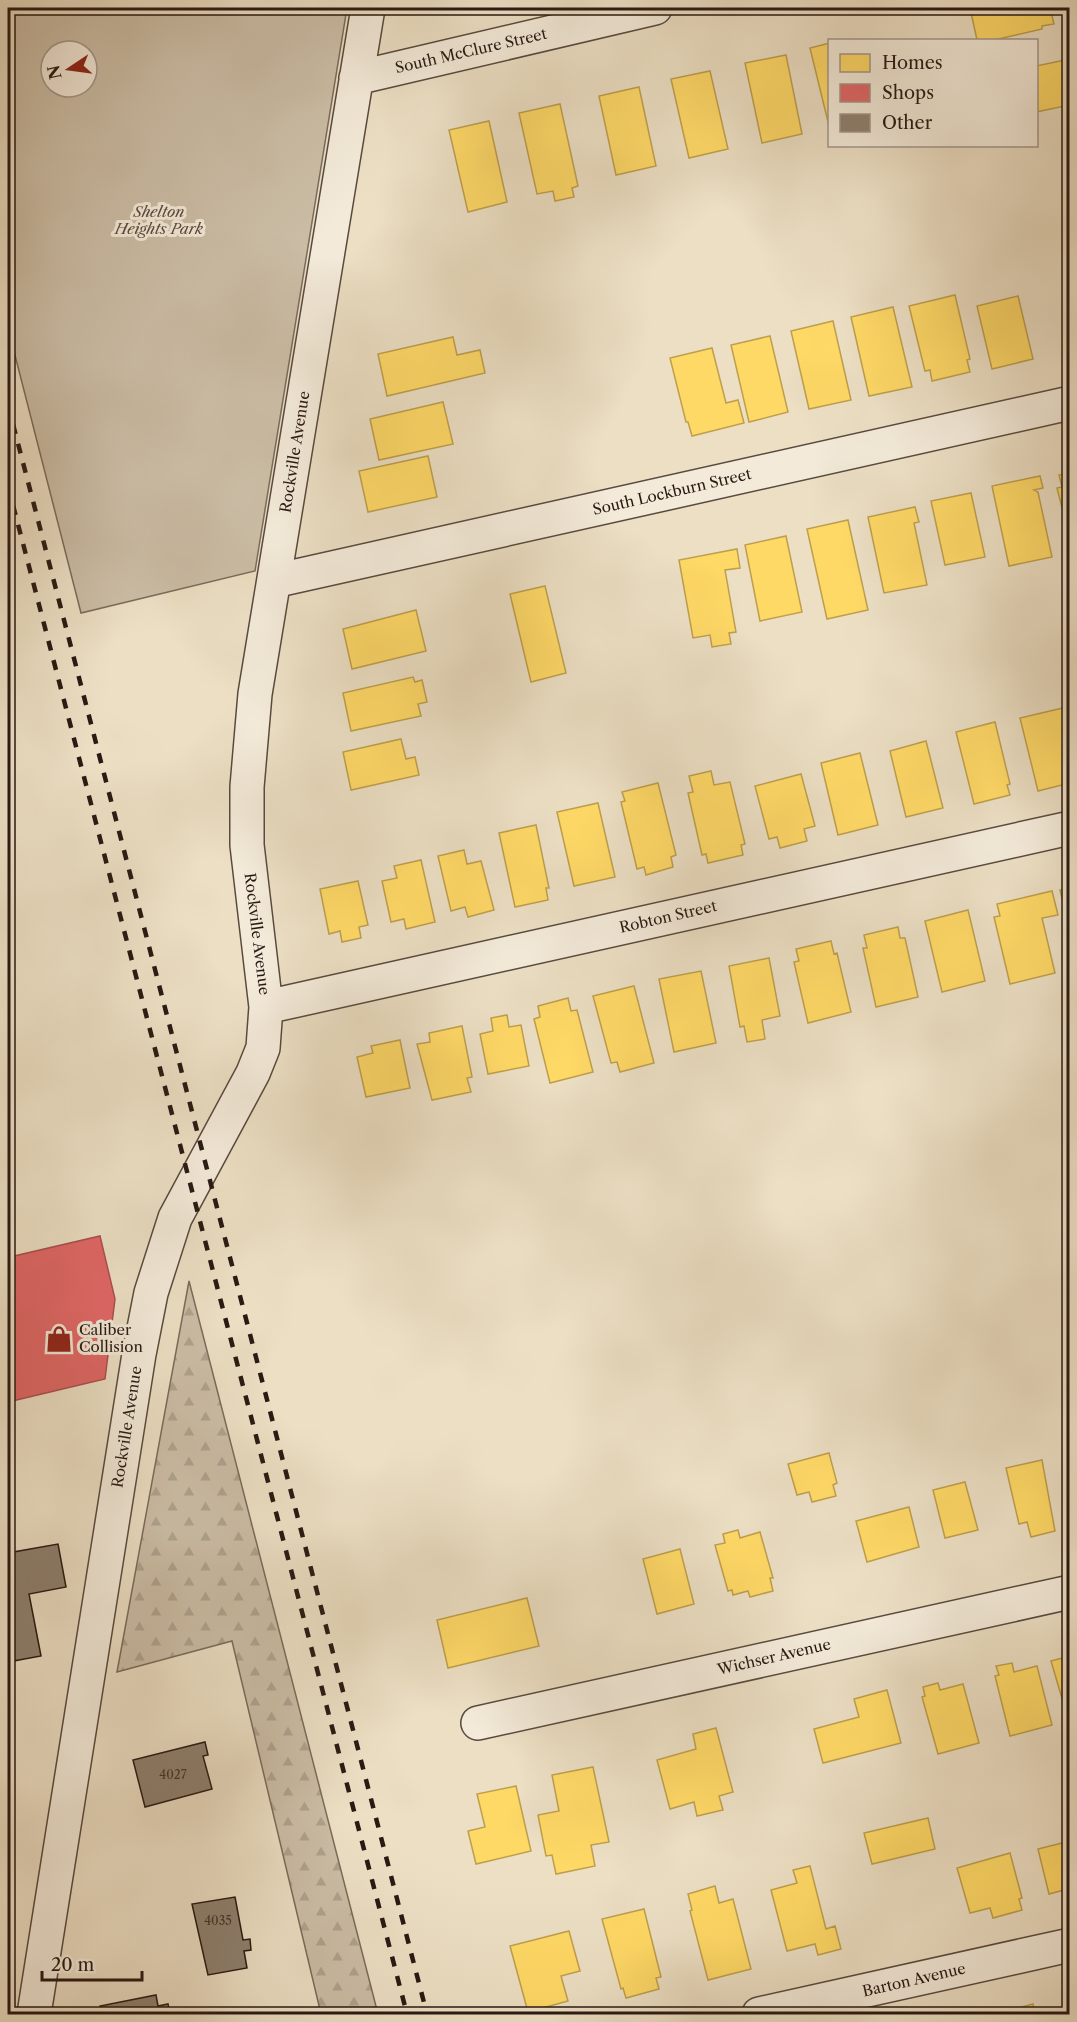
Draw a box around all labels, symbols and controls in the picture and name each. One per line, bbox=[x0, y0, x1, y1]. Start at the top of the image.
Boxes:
street label: South McClure Street bbox=[393, 24, 549, 77]
north arrow bbox=[39, 39, 99, 99]
legend bbox=[828, 39, 1038, 147]
text: Homes bbox=[882, 52, 943, 74]
text: N bbox=[43, 63, 66, 81]
text: Shops bbox=[882, 82, 934, 104]
text: Other bbox=[882, 112, 933, 134]
park label: Shelton Heights Park bbox=[114, 202, 203, 238]
street label: Rockville Avenue bbox=[276, 390, 314, 514]
street label: South Lockburn Street bbox=[591, 464, 754, 519]
street label: Rockville Avenue bbox=[241, 872, 274, 996]
street label: Robton Street bbox=[617, 896, 719, 937]
place label: Caliber Collision bbox=[79, 1320, 144, 1356]
shop icon: Caliber Collision bbox=[44, 1324, 74, 1354]
street label: Rockville Avenue bbox=[108, 1365, 146, 1489]
street label: Wichser Avenue bbox=[714, 1634, 832, 1679]
house number: 4027 bbox=[159, 1767, 187, 1782]
house number: 4035 bbox=[204, 1913, 232, 1928]
scale bar bbox=[42, 1944, 142, 1982]
text: 20 m bbox=[51, 1954, 95, 1976]
street label: Barton Avenue bbox=[860, 1958, 967, 2001]

